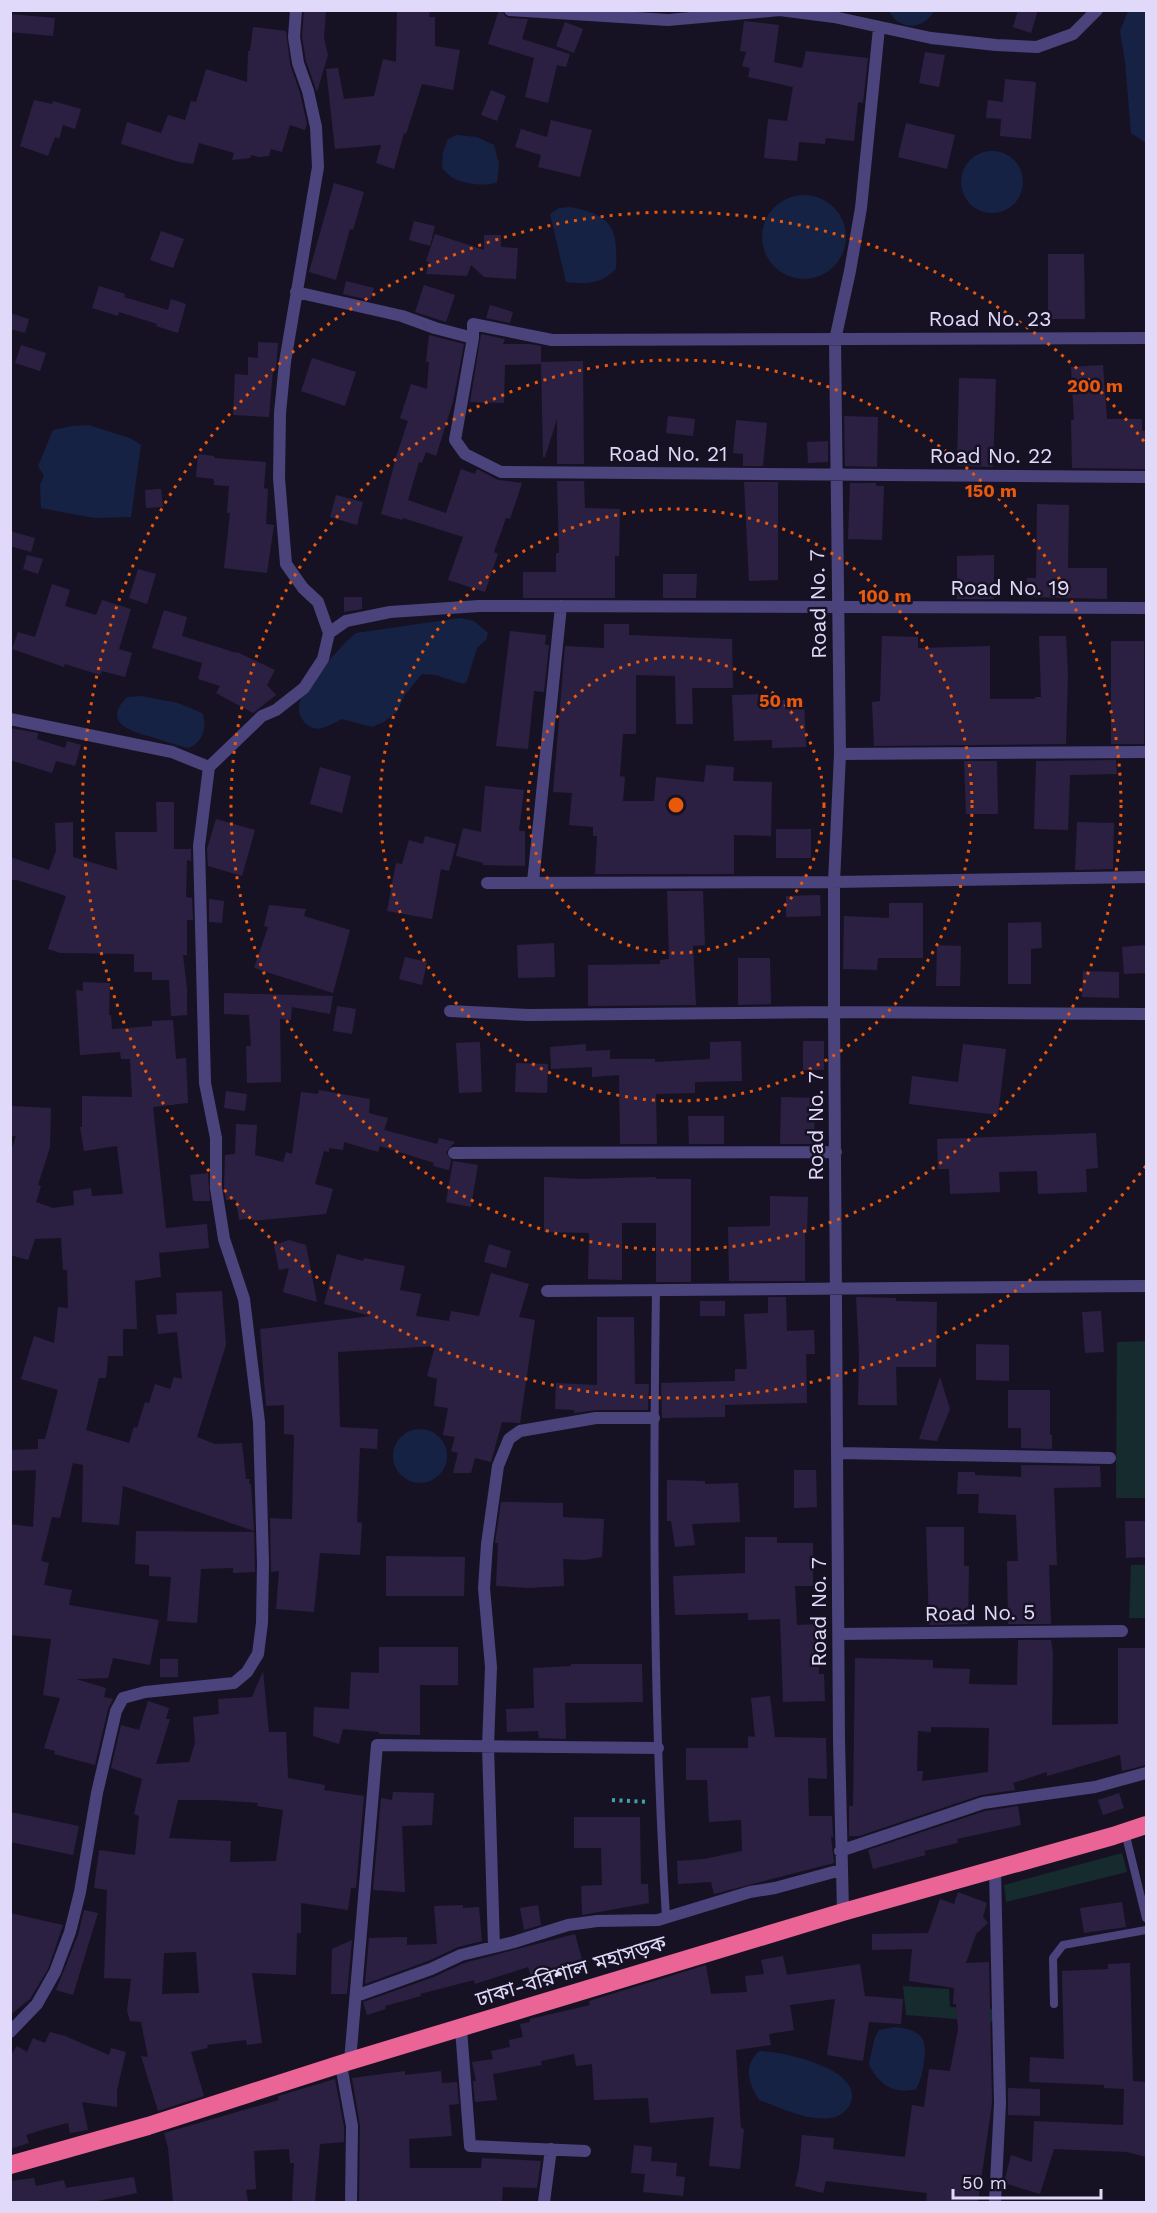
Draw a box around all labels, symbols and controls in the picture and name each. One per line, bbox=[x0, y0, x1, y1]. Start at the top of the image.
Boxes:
street label: Road No. 23 bbox=[928, 306, 1052, 331]
text: 200 m bbox=[1067, 375, 1123, 396]
street label: Road No. 21 bbox=[608, 441, 728, 466]
street label: Road No. 22 bbox=[929, 443, 1053, 468]
text: 150 m bbox=[965, 480, 1017, 501]
street label: Road No. 7 bbox=[804, 549, 831, 659]
street label: Road No. 19 bbox=[950, 575, 1070, 600]
text: 100 m bbox=[858, 585, 912, 606]
text: 50 m bbox=[759, 690, 803, 711]
centre of rings bbox=[666, 795, 686, 815]
street label: Road No. 7 bbox=[803, 1071, 828, 1181]
street label: Road No. 7 bbox=[806, 1557, 831, 1667]
street label: Road No. 5 bbox=[924, 1599, 1036, 1626]
street label: ঢাকা-বরিশাল মহাসড়ক bbox=[472, 1929, 670, 2012]
scale bar bbox=[953, 2162, 1102, 2200]
text: 50 m bbox=[962, 2172, 1007, 2193]

